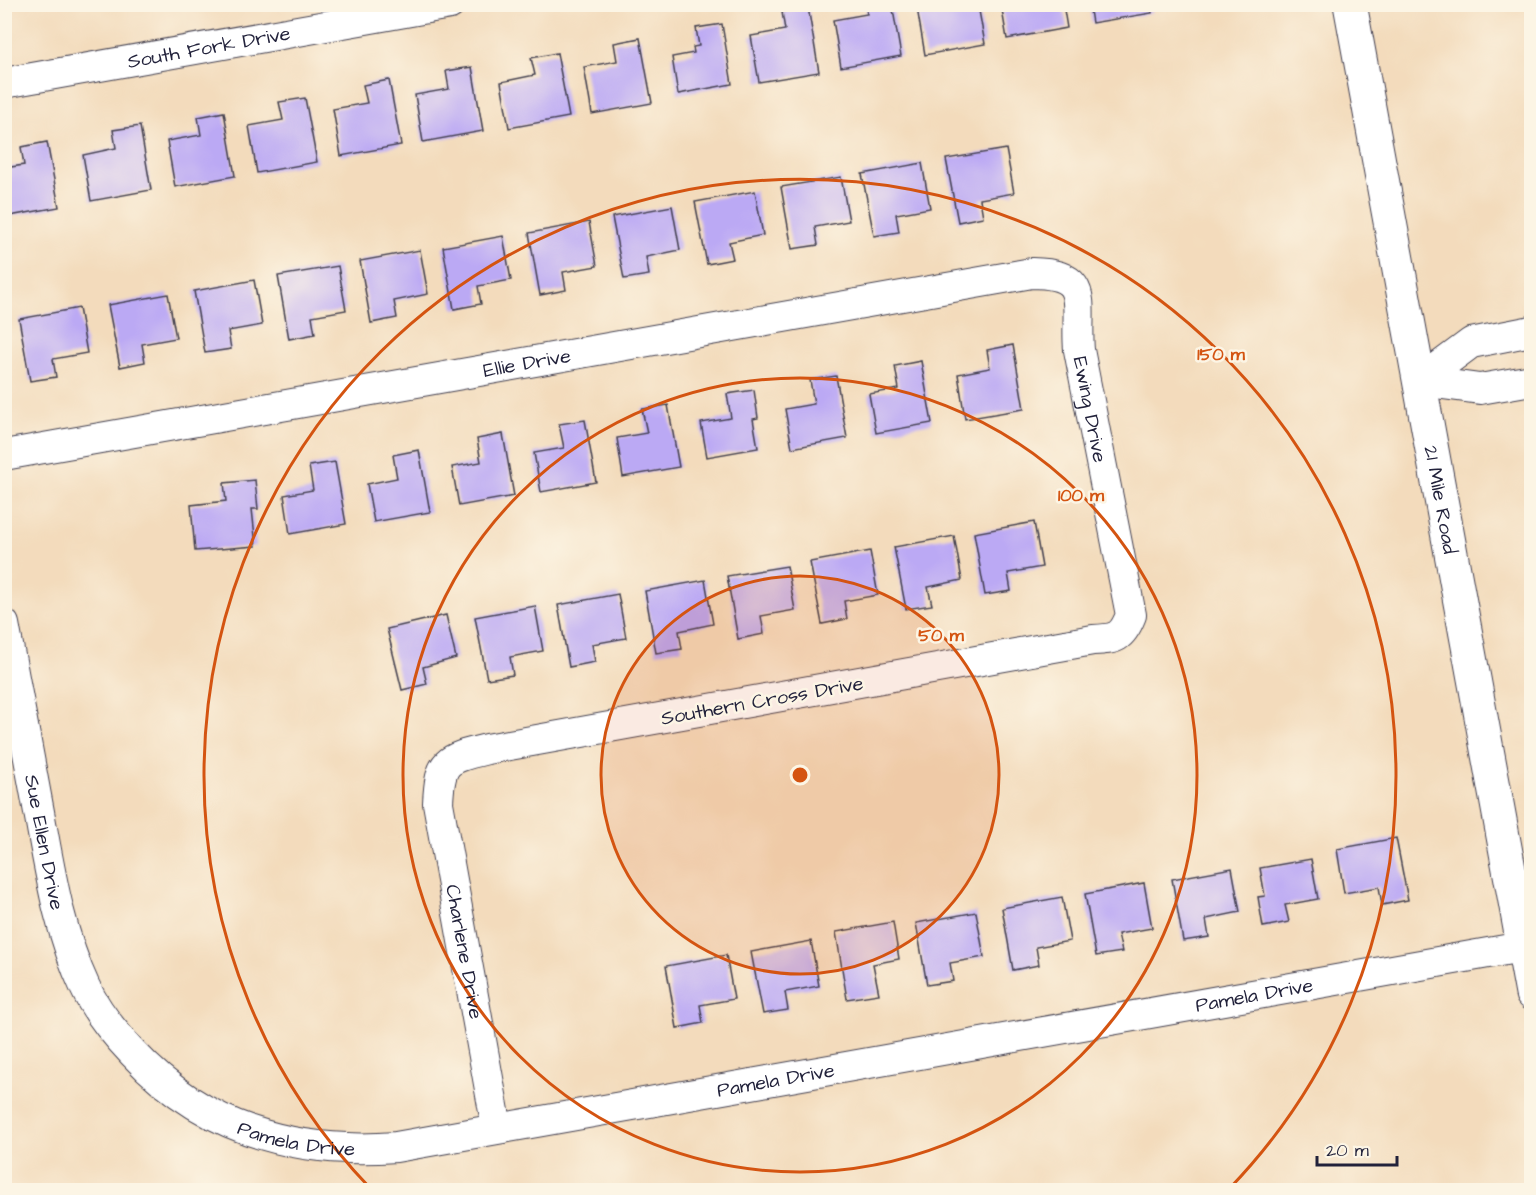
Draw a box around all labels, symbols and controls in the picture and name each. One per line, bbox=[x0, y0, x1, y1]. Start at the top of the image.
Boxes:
street label: South Fork Drive bbox=[125, 20, 293, 76]
street label: Ellie Drive bbox=[481, 342, 573, 385]
text: 150 m bbox=[1197, 342, 1246, 367]
street label: Ewing Drive bbox=[1066, 354, 1114, 465]
street label: 21 Mile Road bbox=[1416, 443, 1464, 556]
text: 100 m bbox=[1058, 483, 1105, 508]
text: 50 m bbox=[918, 623, 965, 648]
street label: Southern Cross Drive bbox=[659, 669, 866, 733]
centre of rings bbox=[790, 765, 810, 785]
street label: Sue Ellen Drive bbox=[17, 772, 71, 913]
street label: Charlene Drive bbox=[438, 882, 490, 1021]
street label: Pamela Drive bbox=[1193, 971, 1315, 1020]
street label: Pamela Drive bbox=[715, 1056, 837, 1105]
street label: Pamela Drive bbox=[234, 1114, 356, 1163]
scale bar bbox=[1317, 1129, 1396, 1167]
text: 20 m bbox=[1326, 1138, 1369, 1163]

